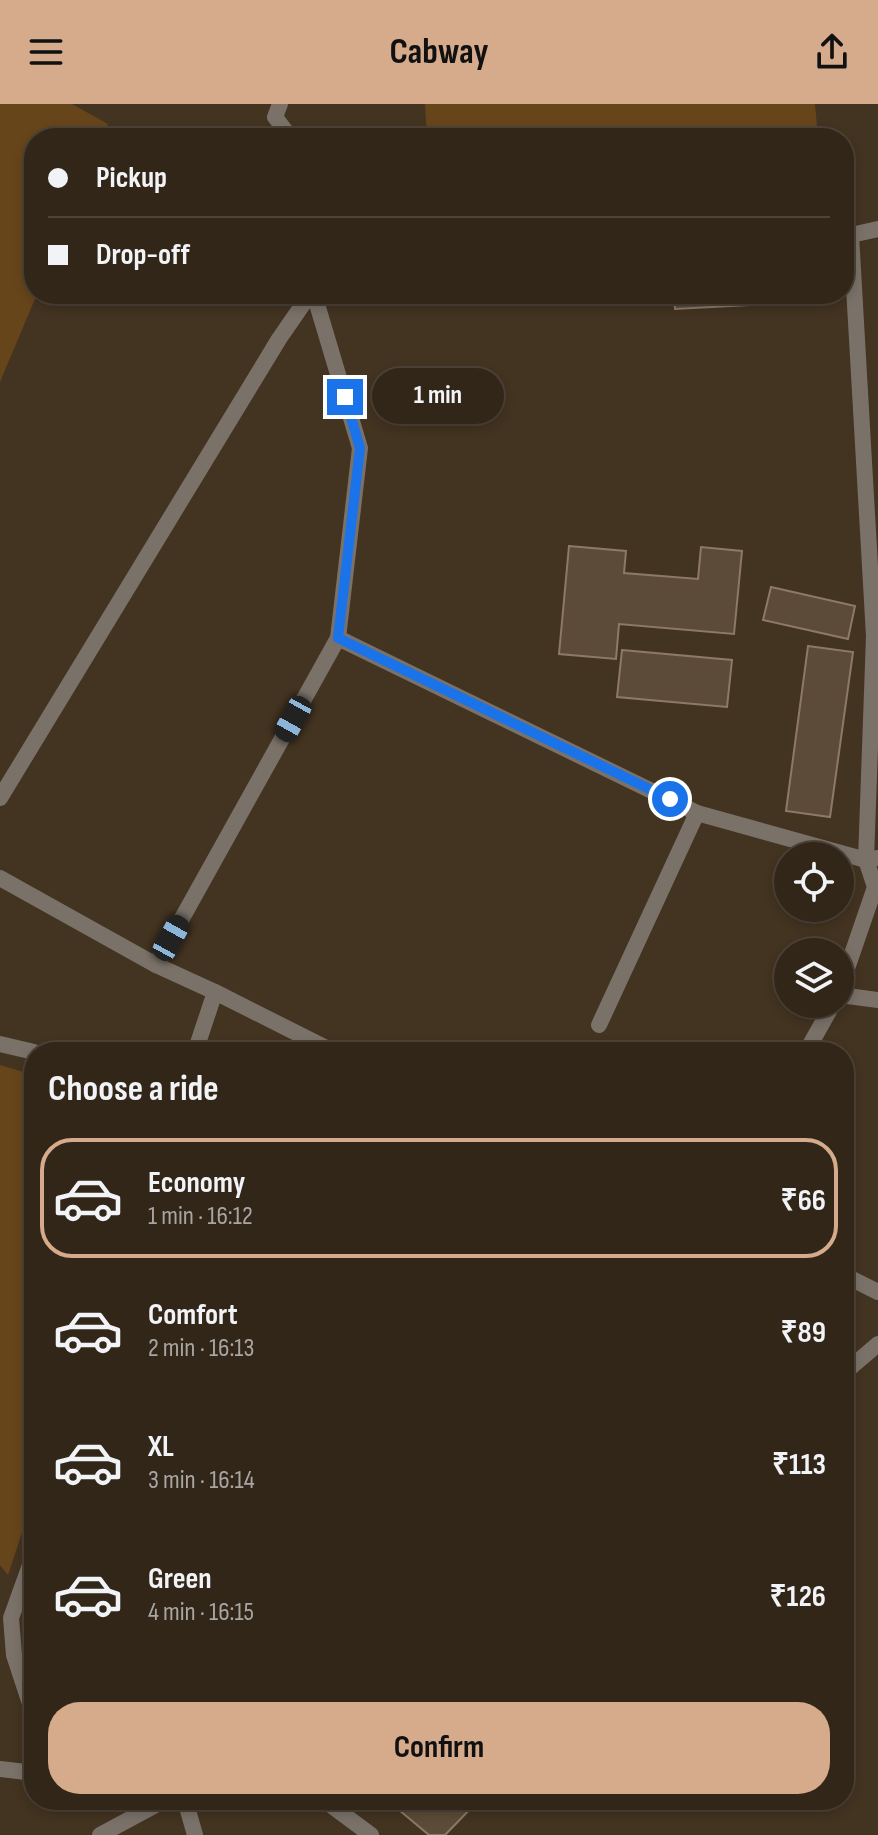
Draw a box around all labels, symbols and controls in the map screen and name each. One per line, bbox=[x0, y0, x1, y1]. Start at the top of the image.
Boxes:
icon: menu bbox=[24, 30, 68, 74]
icon: share bbox=[810, 30, 854, 74]
text: Cabway bbox=[389, 31, 489, 74]
text: Pickup bbox=[96, 160, 167, 196]
text: Drop-off bbox=[96, 237, 190, 273]
callout: 1 min bbox=[373, 369, 505, 425]
route end bbox=[327, 379, 363, 415]
text: 1 min bbox=[414, 380, 462, 411]
car bbox=[271, 692, 315, 746]
route start bbox=[652, 781, 688, 817]
map controls bbox=[774, 842, 854, 1018]
button: locate bbox=[774, 842, 854, 922]
car bbox=[149, 911, 193, 965]
button: layers bbox=[774, 938, 854, 1018]
text: Choose a ride bbox=[48, 1068, 219, 1111]
icon: car bbox=[52, 1162, 124, 1234]
text: Economy bbox=[148, 1165, 245, 1201]
text: ₹66 bbox=[781, 1183, 826, 1219]
text: 1 min · 16:12 bbox=[148, 1201, 253, 1232]
icon: car bbox=[52, 1294, 124, 1366]
text: Comfort bbox=[148, 1297, 238, 1333]
text: ₹89 bbox=[780, 1315, 826, 1351]
text: 2 min · 16:13 bbox=[148, 1333, 254, 1364]
icon: car bbox=[52, 1426, 124, 1498]
text: XL bbox=[148, 1429, 174, 1465]
text: ₹113 bbox=[772, 1447, 826, 1483]
text: 3 min · 16:14 bbox=[148, 1465, 255, 1496]
icon: car bbox=[52, 1558, 124, 1630]
text: Green bbox=[148, 1561, 212, 1597]
text: ₹126 bbox=[769, 1579, 826, 1615]
text: 4 min · 16:15 bbox=[148, 1597, 254, 1628]
button: Confirm bbox=[48, 1702, 830, 1794]

